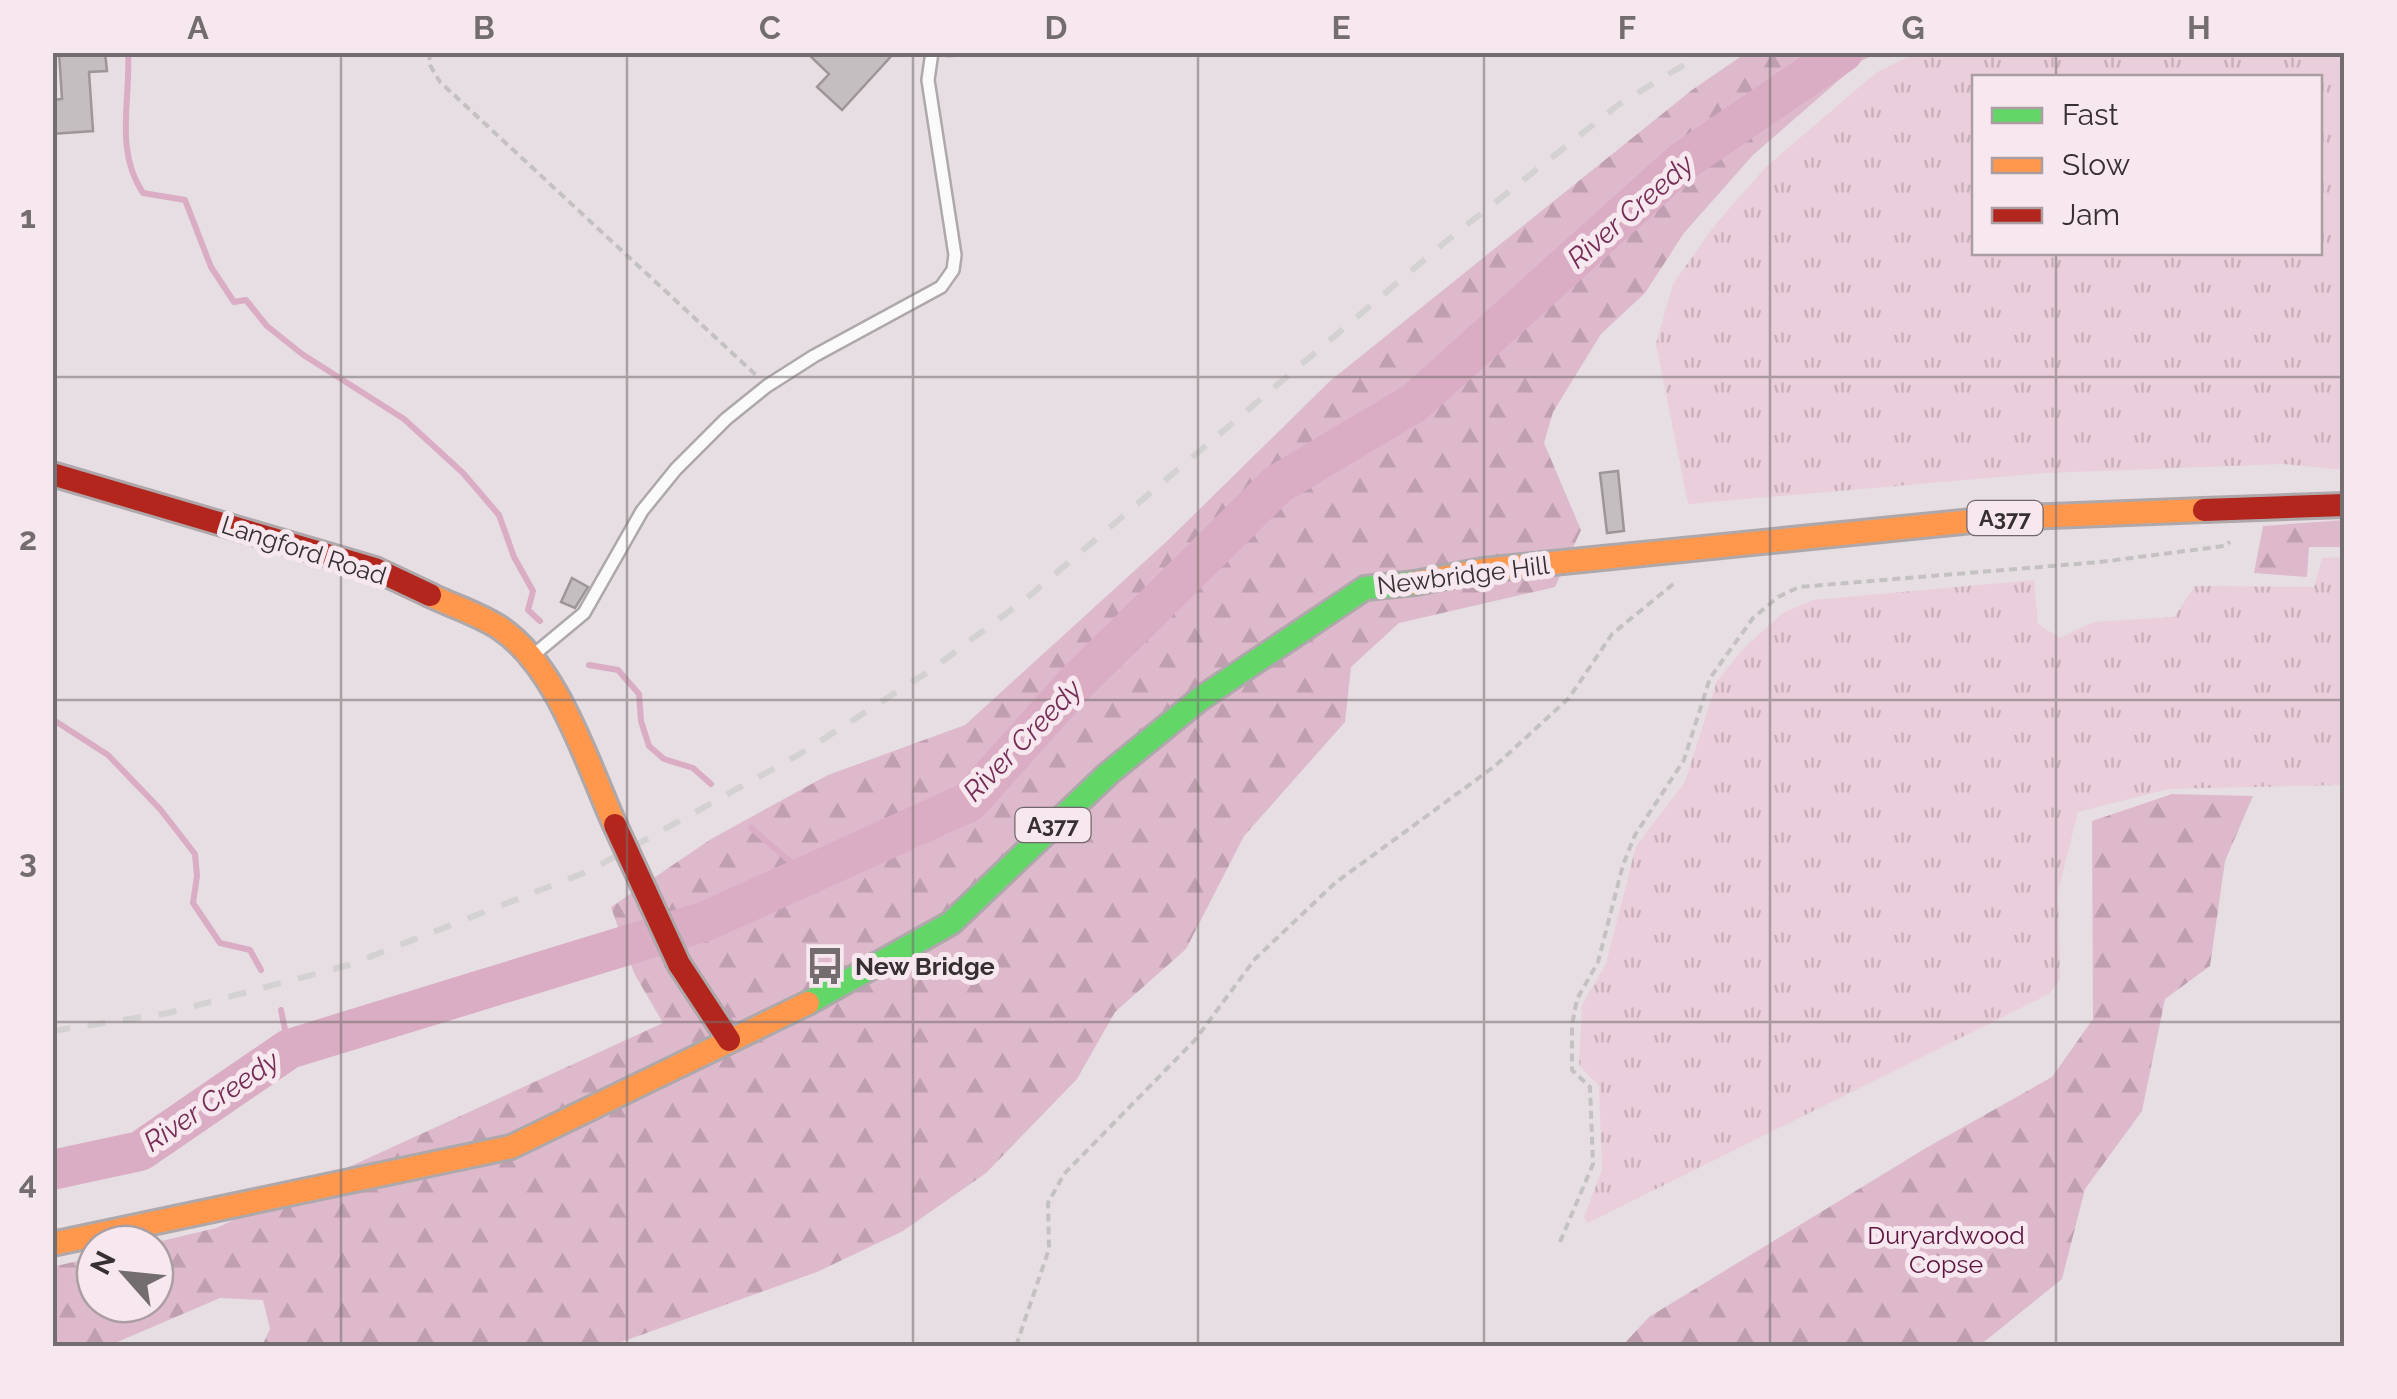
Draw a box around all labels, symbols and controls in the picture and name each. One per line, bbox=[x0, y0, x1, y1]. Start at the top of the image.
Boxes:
text: A bbox=[187, 9, 209, 46]
text: B bbox=[473, 9, 495, 46]
text: C bbox=[759, 9, 781, 46]
text: D bbox=[1045, 9, 1067, 46]
text: E bbox=[1331, 9, 1351, 46]
text: F bbox=[1618, 9, 1636, 46]
text: G bbox=[1901, 9, 1925, 46]
text: H bbox=[2187, 9, 2211, 46]
legend bbox=[1972, 75, 2322, 255]
text: Fast bbox=[2062, 97, 2119, 132]
water label: River Creedy bbox=[1561, 147, 1701, 275]
text: Slow bbox=[2062, 147, 2130, 182]
text: Jam bbox=[2062, 197, 2120, 232]
text: 1 bbox=[20, 198, 36, 235]
road number: A377 bbox=[1968, 501, 2042, 535]
street label: Langford Road bbox=[218, 509, 390, 591]
text: 2 bbox=[19, 520, 37, 557]
street label: Newbridge Hill bbox=[1375, 550, 1551, 600]
water label: River Creedy bbox=[956, 672, 1089, 808]
road number: A377 bbox=[1016, 808, 1090, 842]
text: 3 bbox=[19, 842, 37, 879]
bus stop icon: New Bridge bbox=[804, 945, 846, 987]
place label: New Bridge bbox=[855, 951, 995, 981]
water label: River Creedy bbox=[137, 1043, 286, 1159]
text: 4 bbox=[19, 1164, 37, 1201]
park label: Duryardwood Copse bbox=[1867, 1220, 2025, 1279]
north arrow bbox=[75, 1224, 175, 1324]
text: N bbox=[84, 1246, 123, 1280]

